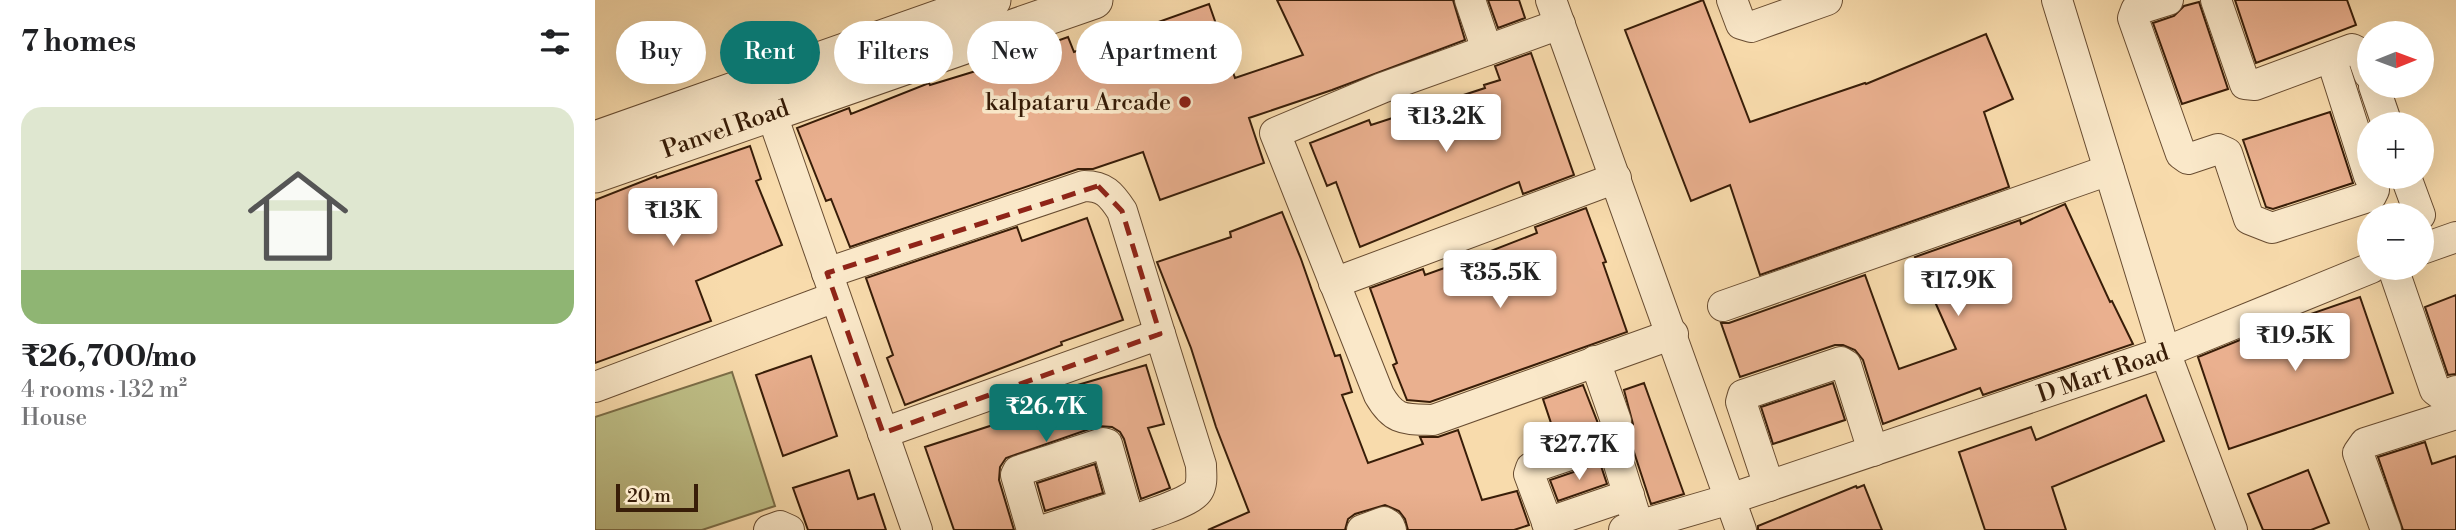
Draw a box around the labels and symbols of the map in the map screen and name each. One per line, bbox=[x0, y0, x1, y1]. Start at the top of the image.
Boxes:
north arrow bbox=[2357, 21, 2434, 98]
place label: kalpataru Arcade bbox=[985, 88, 1171, 118]
street label: Panvel Road bbox=[658, 93, 794, 166]
marker: kalpataru Arcade bbox=[1177, 94, 1193, 110]
pin: ₹13.2K bbox=[1389, 94, 1503, 154]
pin: ₹13K bbox=[632, 188, 714, 248]
pin: ₹35.5K bbox=[1443, 250, 1557, 310]
pin: ₹17.9K bbox=[1901, 258, 2015, 318]
pin: ₹19.5K bbox=[2238, 314, 2352, 373]
street label: D Mart Road bbox=[2033, 338, 2173, 410]
pin: ₹26.7K bbox=[989, 384, 1103, 444]
pin: ₹27.7K bbox=[1522, 422, 1636, 482]
scale bar bbox=[616, 481, 698, 513]

